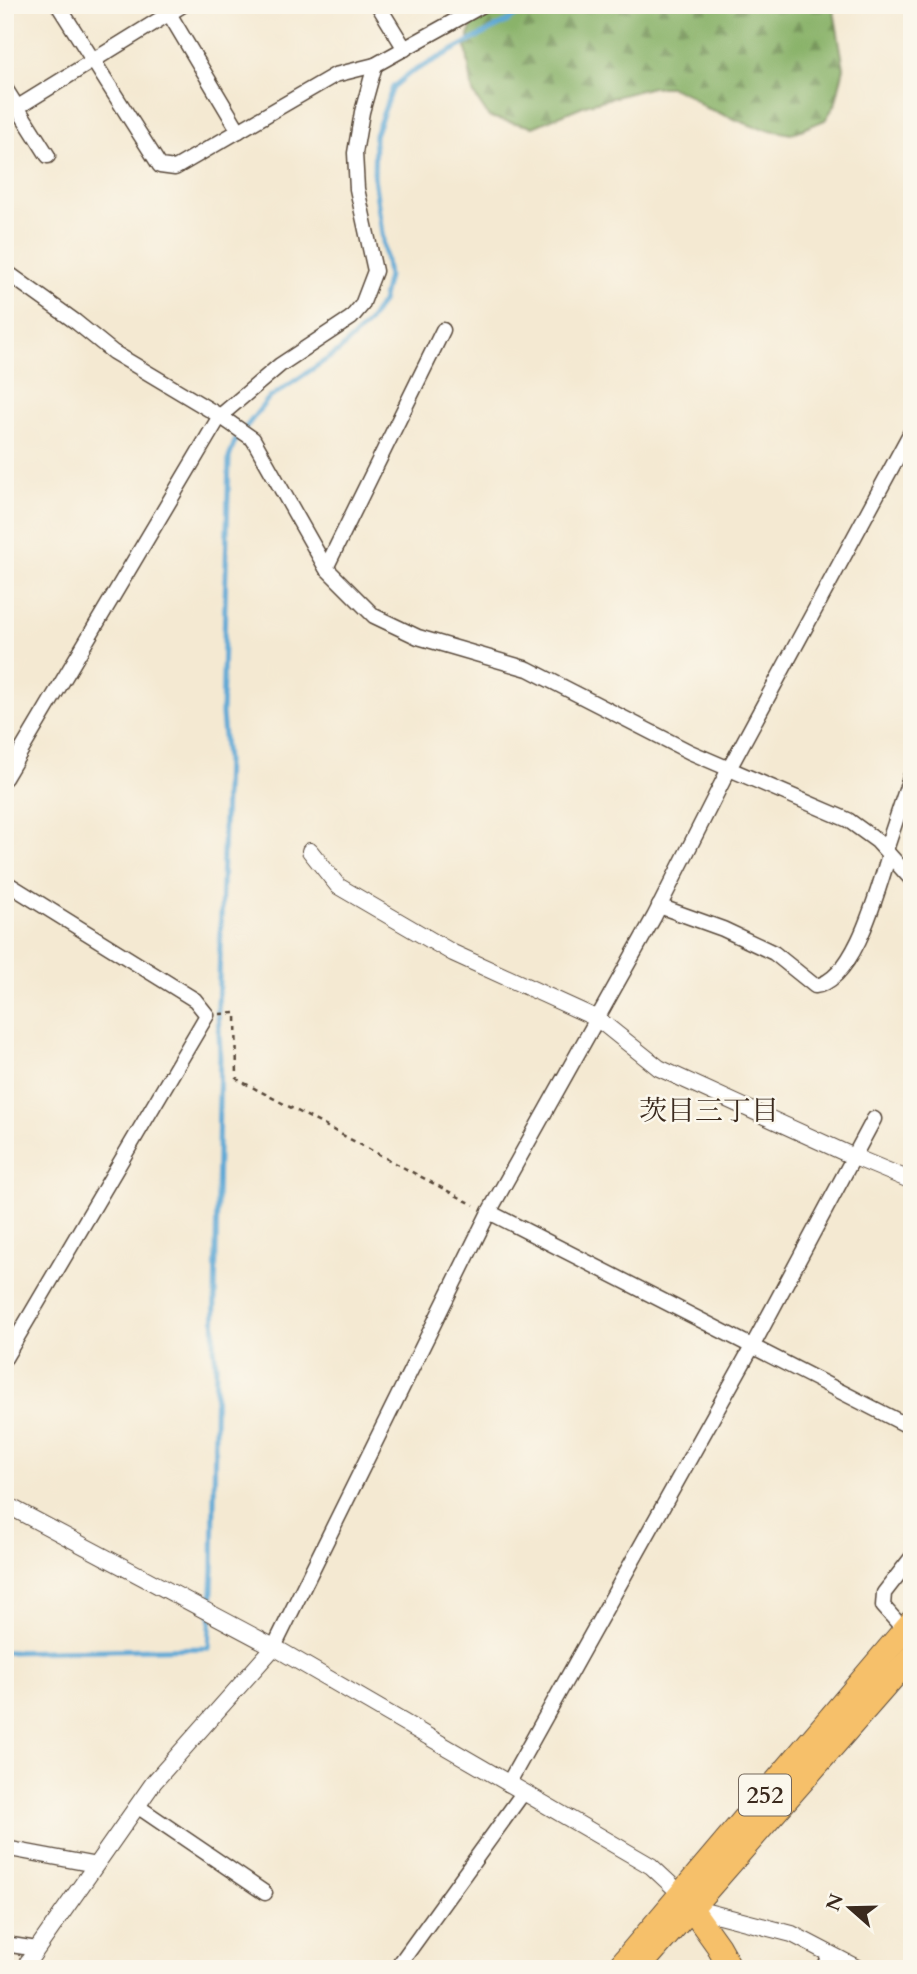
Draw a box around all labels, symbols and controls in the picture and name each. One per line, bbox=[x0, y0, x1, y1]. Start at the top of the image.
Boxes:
district label: 茨目三丁目 bbox=[639, 1092, 779, 1130]
road number: 252 bbox=[739, 1775, 791, 1816]
north arrow bbox=[816, 1872, 886, 1942]
text: N bbox=[820, 1890, 850, 1915]

